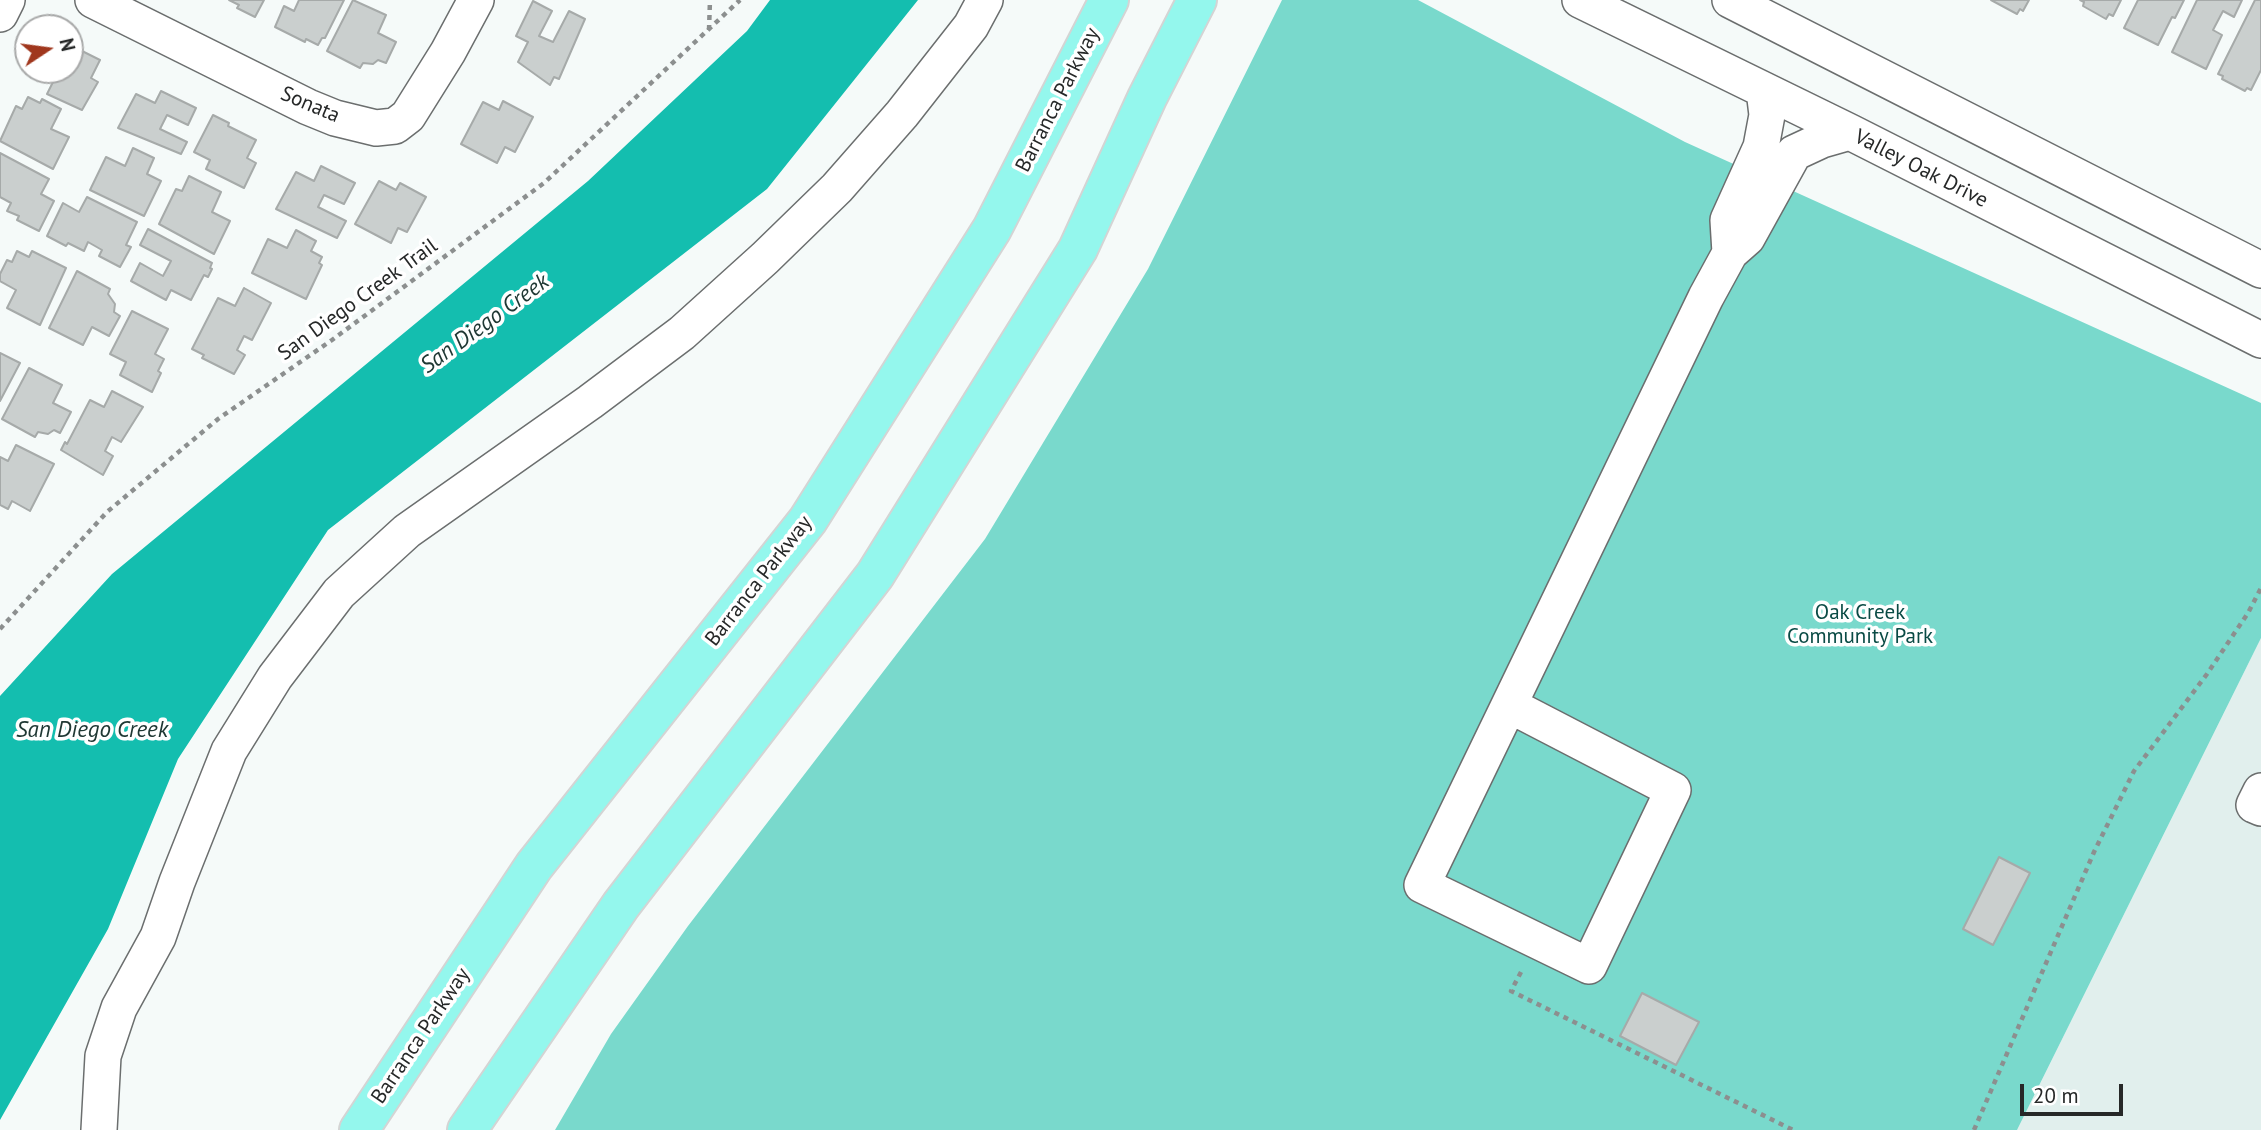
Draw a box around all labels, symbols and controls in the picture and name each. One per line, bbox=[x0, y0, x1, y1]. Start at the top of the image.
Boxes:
north arrow bbox=[14, 14, 84, 84]
street label: Barranca Parkway bbox=[1011, 24, 1105, 176]
text: N bbox=[54, 36, 81, 53]
street label: Sonata bbox=[277, 81, 343, 129]
street label: Valley Oak Drive bbox=[1850, 124, 1992, 214]
street label: San Diego Creek Trail bbox=[273, 234, 443, 366]
water label: San Diego Creek bbox=[415, 268, 555, 380]
street label: Barranca Parkway bbox=[700, 511, 818, 651]
park label: Oak Creek Community Park bbox=[1787, 600, 1933, 650]
water label: San Diego Creek bbox=[16, 716, 168, 744]
street label: Barranca Parkway bbox=[366, 963, 476, 1109]
scale bar bbox=[2023, 1070, 2126, 1114]
text: 20 m bbox=[2033, 1082, 2079, 1109]

